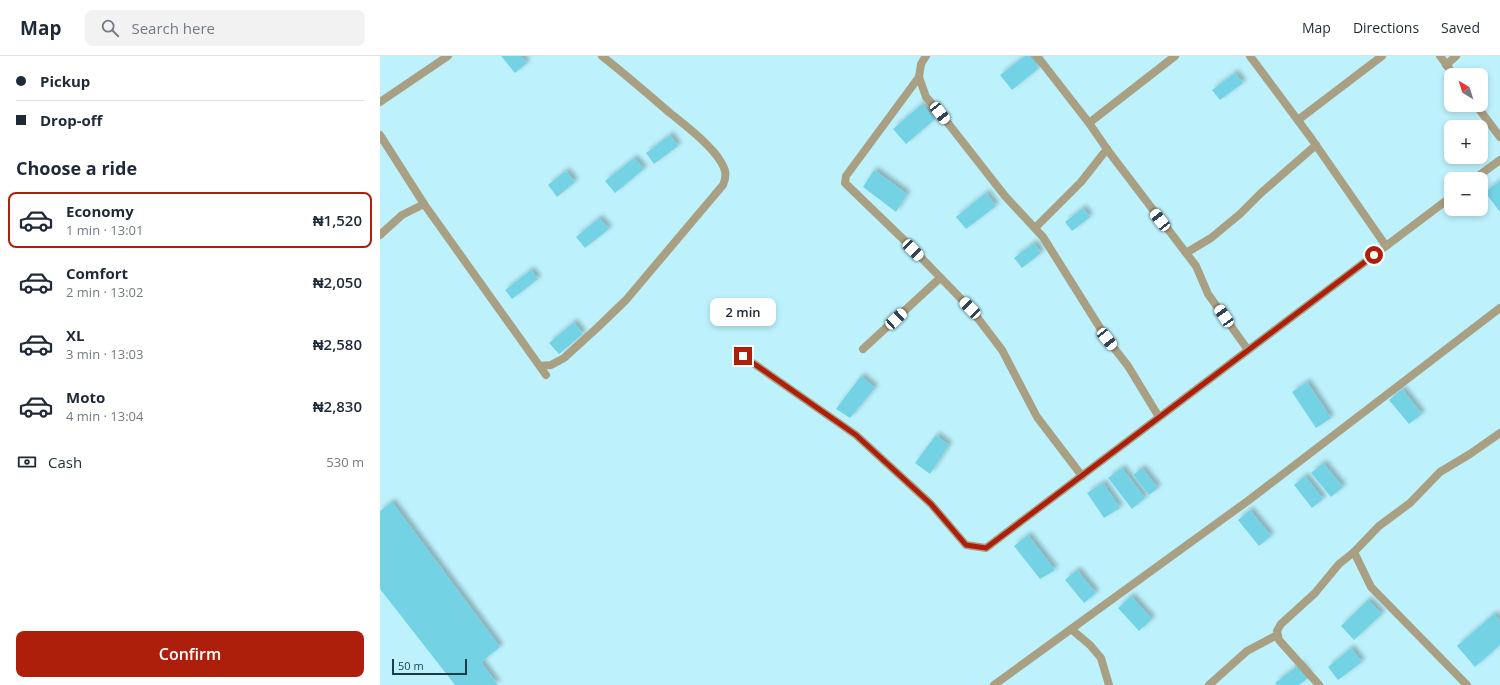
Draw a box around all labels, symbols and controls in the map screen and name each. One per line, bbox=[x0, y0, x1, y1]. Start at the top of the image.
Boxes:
search box bbox=[85, 10, 365, 46]
text: Map bbox=[20, 15, 61, 41]
icon: search bbox=[99, 17, 121, 39]
text: Search here bbox=[131, 18, 215, 38]
text: Map bbox=[1302, 18, 1331, 37]
text: Directions bbox=[1353, 18, 1419, 37]
text: Saved bbox=[1441, 18, 1480, 37]
north arrow bbox=[1444, 68, 1488, 112]
map controls bbox=[1444, 68, 1488, 216]
text: Pickup bbox=[40, 71, 90, 91]
car bbox=[928, 100, 952, 126]
text: Drop-off bbox=[40, 110, 102, 130]
button: + bbox=[1444, 120, 1488, 164]
text: Choose a ride bbox=[16, 156, 137, 180]
button: − bbox=[1444, 172, 1488, 216]
text: Economy bbox=[66, 201, 134, 221]
icon: car bbox=[18, 202, 54, 238]
car bbox=[1148, 207, 1172, 233]
text: ₦1,520 bbox=[313, 210, 362, 230]
text: 1 min · 13:01 bbox=[66, 221, 143, 239]
car bbox=[900, 237, 926, 263]
route start bbox=[1365, 246, 1383, 264]
text: Comfort bbox=[66, 263, 128, 283]
icon: car bbox=[18, 264, 54, 300]
text: ₦2,050 bbox=[313, 272, 362, 292]
text: 2 min · 13:02 bbox=[66, 283, 143, 301]
car bbox=[957, 295, 983, 321]
callout: 2 min bbox=[710, 298, 776, 326]
text: 2 min bbox=[725, 303, 761, 321]
car bbox=[1212, 303, 1236, 329]
car bbox=[883, 306, 909, 332]
text: XL bbox=[66, 325, 84, 345]
icon: car bbox=[18, 326, 54, 362]
car bbox=[1095, 326, 1119, 352]
text: ₦2,580 bbox=[313, 334, 362, 354]
text: 3 min · 13:03 bbox=[66, 345, 143, 363]
route end bbox=[734, 347, 752, 365]
text: Moto bbox=[66, 387, 105, 407]
icon: car bbox=[18, 388, 54, 424]
text: ₦2,830 bbox=[313, 396, 362, 416]
text: 4 min · 13:04 bbox=[66, 407, 143, 425]
icon: cash bbox=[16, 451, 38, 473]
text: Cash bbox=[48, 452, 82, 472]
text: 530 m bbox=[326, 453, 364, 471]
button: Confirm bbox=[16, 631, 364, 677]
scale bar bbox=[392, 657, 467, 676]
text: 50 m bbox=[398, 658, 424, 673]

